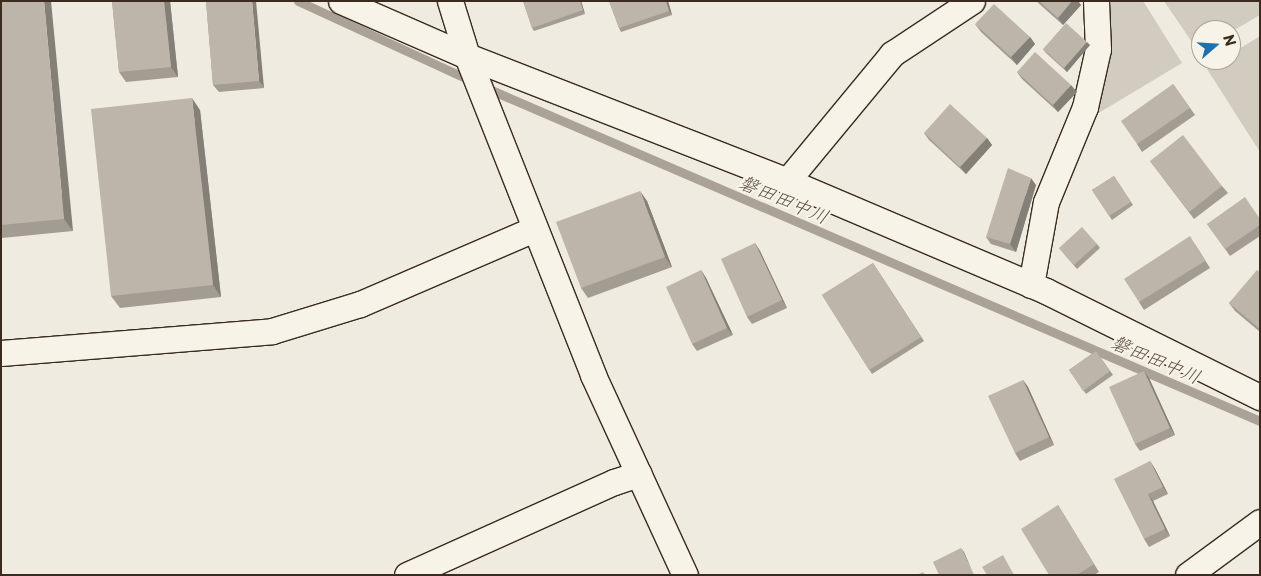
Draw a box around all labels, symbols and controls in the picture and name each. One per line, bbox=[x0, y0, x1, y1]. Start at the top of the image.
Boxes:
north arrow bbox=[1191, 20, 1241, 70]
text: N bbox=[1218, 32, 1241, 49]
water label: 磐田田中川 bbox=[736, 170, 832, 228]
water label: 磐田田中川 bbox=[1108, 330, 1204, 388]

